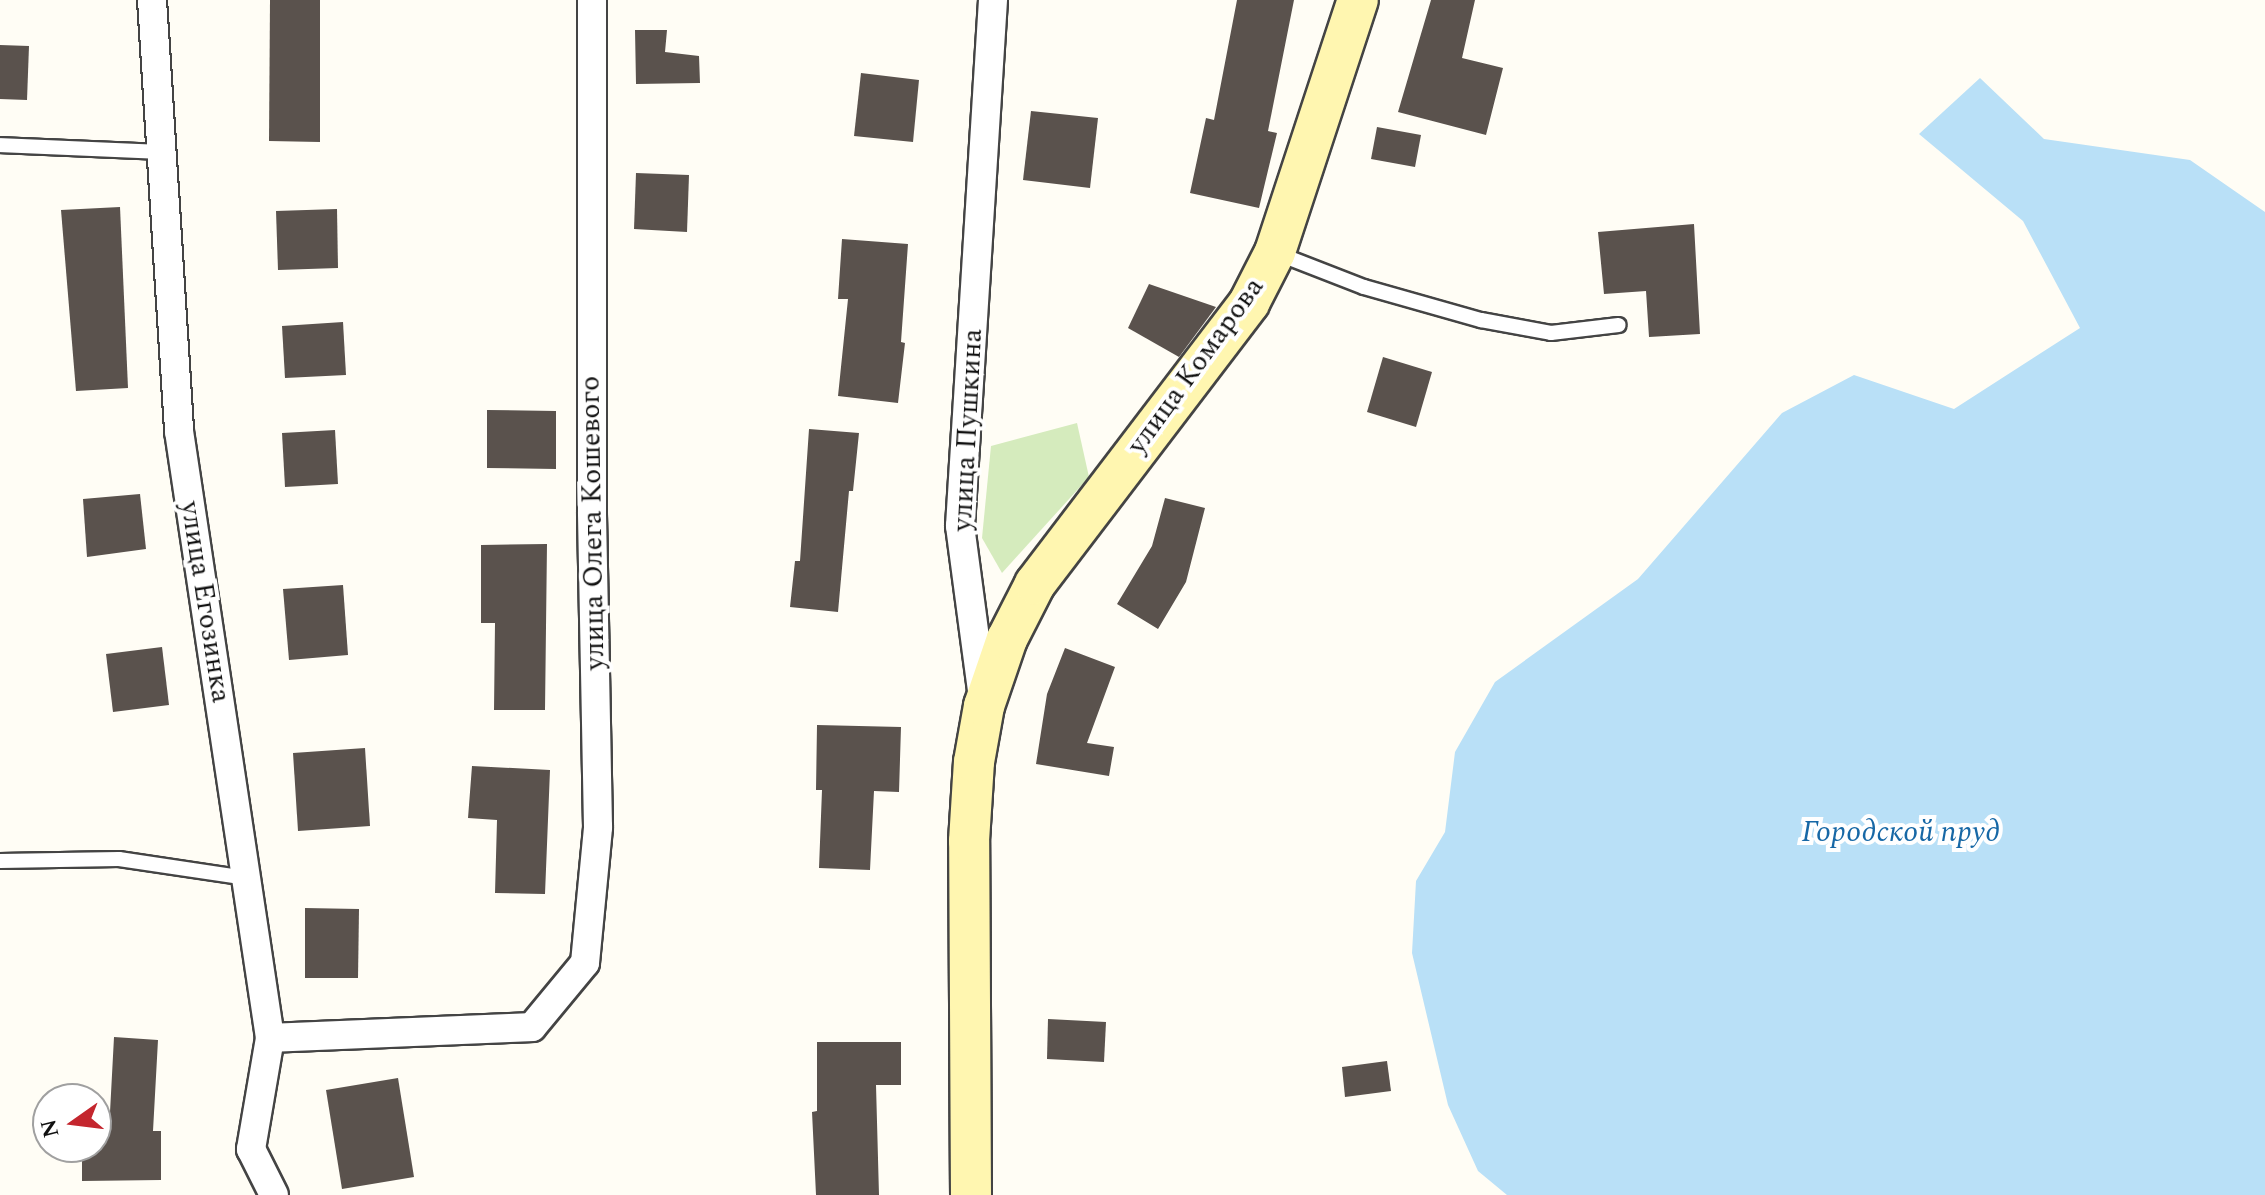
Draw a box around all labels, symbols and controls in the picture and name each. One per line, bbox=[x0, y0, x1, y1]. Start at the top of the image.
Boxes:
street label: улица Комарова bbox=[1121, 271, 1271, 461]
street label: улица Пушкина bbox=[946, 328, 990, 532]
street label: улица Олега Кошевого bbox=[574, 375, 612, 671]
street label: улица Егозинка bbox=[173, 499, 237, 705]
water label: Городской пруд bbox=[1802, 814, 2000, 850]
north arrow bbox=[32, 1083, 112, 1163]
text: N bbox=[32, 1116, 68, 1141]

